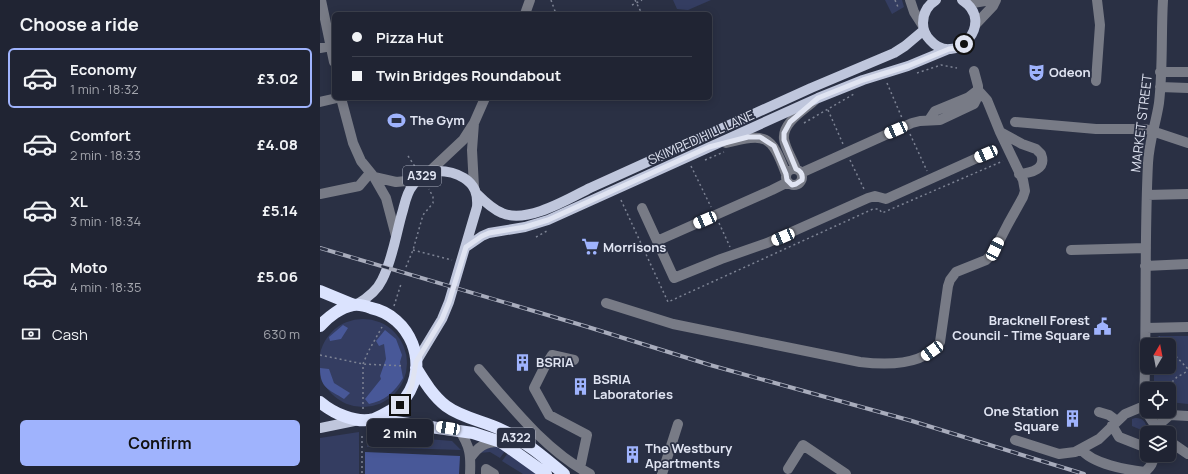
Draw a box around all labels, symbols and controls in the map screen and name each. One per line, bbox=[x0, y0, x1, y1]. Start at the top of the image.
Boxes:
text: Choose a ride bbox=[20, 12, 139, 36]
text: Pizza Hut bbox=[376, 27, 444, 48]
route start bbox=[955, 35, 973, 53]
text: Economy bbox=[70, 59, 137, 80]
icon: car bbox=[22, 60, 58, 96]
theatre icon: Odeon bbox=[1026, 62, 1046, 82]
place label: Odeon bbox=[1049, 63, 1091, 81]
text: Twin Bridges Roundabout bbox=[376, 65, 561, 86]
text: £3.02 bbox=[257, 68, 298, 89]
street label: MARKET STREET bbox=[1126, 73, 1156, 173]
text: 1 min · 18:32 bbox=[70, 80, 139, 98]
street label: SKIMPED HILL LANE bbox=[645, 105, 757, 169]
sports icon: The Gym bbox=[387, 110, 407, 130]
place label: The Gym bbox=[410, 111, 465, 129]
car bbox=[883, 120, 909, 140]
text: Comfort bbox=[70, 125, 131, 146]
icon: car bbox=[22, 126, 58, 162]
text: £4.08 bbox=[257, 134, 298, 155]
car bbox=[973, 144, 999, 164]
text: 2 min · 18:33 bbox=[70, 146, 141, 164]
road number: A329 bbox=[403, 166, 441, 186]
text: XL bbox=[70, 191, 88, 212]
icon: car bbox=[22, 192, 58, 228]
text: £5.14 bbox=[262, 200, 298, 221]
car bbox=[692, 210, 718, 230]
text: 3 min · 18:34 bbox=[70, 212, 141, 230]
car bbox=[770, 227, 796, 247]
car bbox=[984, 236, 1006, 262]
supermarket icon: Morrisons bbox=[580, 237, 600, 257]
place label: Morrisons bbox=[603, 238, 666, 256]
text: Moto bbox=[70, 257, 107, 278]
icon: car bbox=[22, 258, 58, 294]
text: £5.06 bbox=[257, 266, 298, 287]
text: 4 min · 18:35 bbox=[70, 278, 141, 296]
place label: Bracknell Forest Council - Time Square bbox=[952, 311, 1090, 344]
public building icon: Bracknell Forest Council - Time Square bbox=[1093, 317, 1113, 337]
icon: cash bbox=[20, 323, 42, 345]
text: Cash bbox=[52, 324, 88, 345]
text: 630 m bbox=[263, 325, 300, 343]
north arrow bbox=[1140, 338, 1176, 374]
map controls bbox=[1140, 338, 1176, 462]
car bbox=[919, 339, 945, 363]
building icon: BSRIA bbox=[513, 352, 533, 372]
place label: BSRIA bbox=[536, 353, 574, 371]
place label: BSRIA Laboratories bbox=[593, 370, 673, 403]
building icon: BSRIA Laboratories bbox=[570, 376, 590, 396]
button: locate bbox=[1140, 382, 1176, 418]
route end bbox=[391, 396, 409, 414]
place label: One Station Square bbox=[984, 402, 1059, 435]
building icon: One Station Square bbox=[1062, 408, 1082, 428]
callout: 2 min bbox=[367, 419, 433, 447]
button: Confirm bbox=[20, 420, 300, 466]
car bbox=[435, 420, 461, 436]
text: 2 min bbox=[383, 424, 417, 442]
button: layers bbox=[1140, 426, 1176, 462]
road number: A322 bbox=[497, 428, 535, 448]
place label: The Westbury Apartments bbox=[645, 439, 733, 472]
building icon: The Westbury Apartments bbox=[622, 445, 642, 465]

